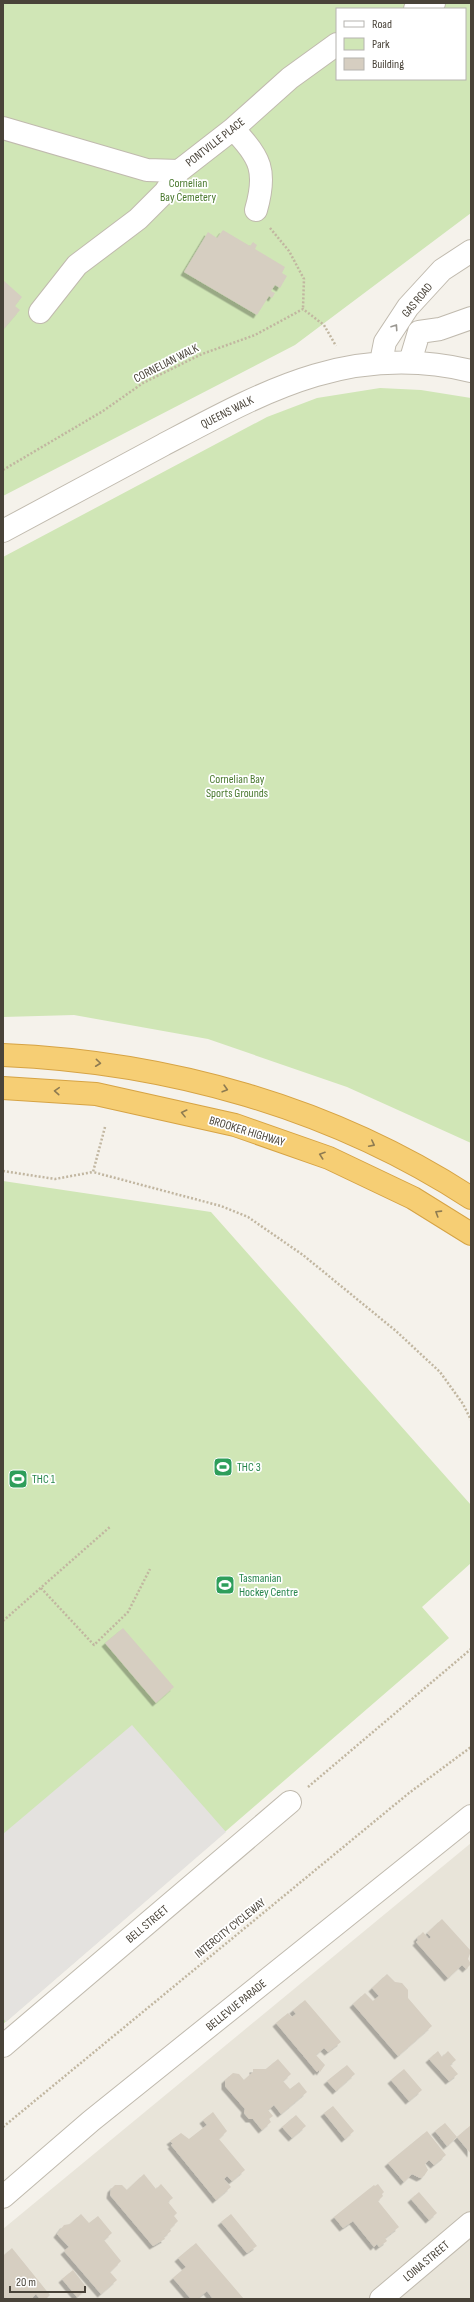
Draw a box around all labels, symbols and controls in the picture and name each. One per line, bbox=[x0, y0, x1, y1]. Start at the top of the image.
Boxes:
legend bbox=[336, 8, 466, 80]
text: Road bbox=[372, 17, 392, 32]
text: Park bbox=[372, 37, 390, 52]
text: Building bbox=[372, 57, 404, 72]
street label: PONTVILLE PLACE bbox=[183, 115, 248, 170]
park label: Cornelian Bay Cemetery bbox=[160, 176, 216, 205]
street label: GAS ROAD bbox=[399, 280, 436, 321]
one-way arrow bbox=[390, 324, 397, 331]
street label: CORNELIAN WALK bbox=[131, 340, 202, 386]
street label: QUEENS WALK bbox=[198, 392, 257, 432]
park label: Cornelian Bay Sports Grounds bbox=[206, 772, 268, 801]
one-way arrow bbox=[95, 1058, 101, 1067]
one-way arrow bbox=[222, 1084, 228, 1092]
one-way arrow bbox=[54, 1087, 60, 1096]
one-way arrow bbox=[181, 1109, 188, 1117]
street label: BROOKER HIGHWAY bbox=[207, 1113, 286, 1150]
one-way arrow bbox=[368, 1139, 376, 1147]
one-way arrow bbox=[319, 1151, 326, 1160]
one-way arrow bbox=[435, 1211, 442, 1218]
sports icon: THC 3 bbox=[212, 1456, 234, 1478]
place label: THC 3 bbox=[237, 1460, 261, 1475]
sports icon: THC 1 bbox=[7, 1468, 29, 1490]
place label: THC 1 bbox=[32, 1472, 56, 1487]
place label: Tasmanian Hockey Centre bbox=[239, 1571, 298, 1600]
sports icon: Tasmanian Hockey Centre bbox=[214, 1574, 236, 1596]
street label: INTERCITY CYCLEWAY bbox=[192, 1895, 269, 1961]
street label: BELL STREET bbox=[123, 1902, 172, 1947]
street label: BELLEVUE PARADE bbox=[203, 1976, 270, 2034]
street label: LOINA STREET bbox=[400, 2238, 453, 2285]
scale bar bbox=[10, 2268, 85, 2294]
text: 20 m bbox=[16, 2275, 36, 2290]

